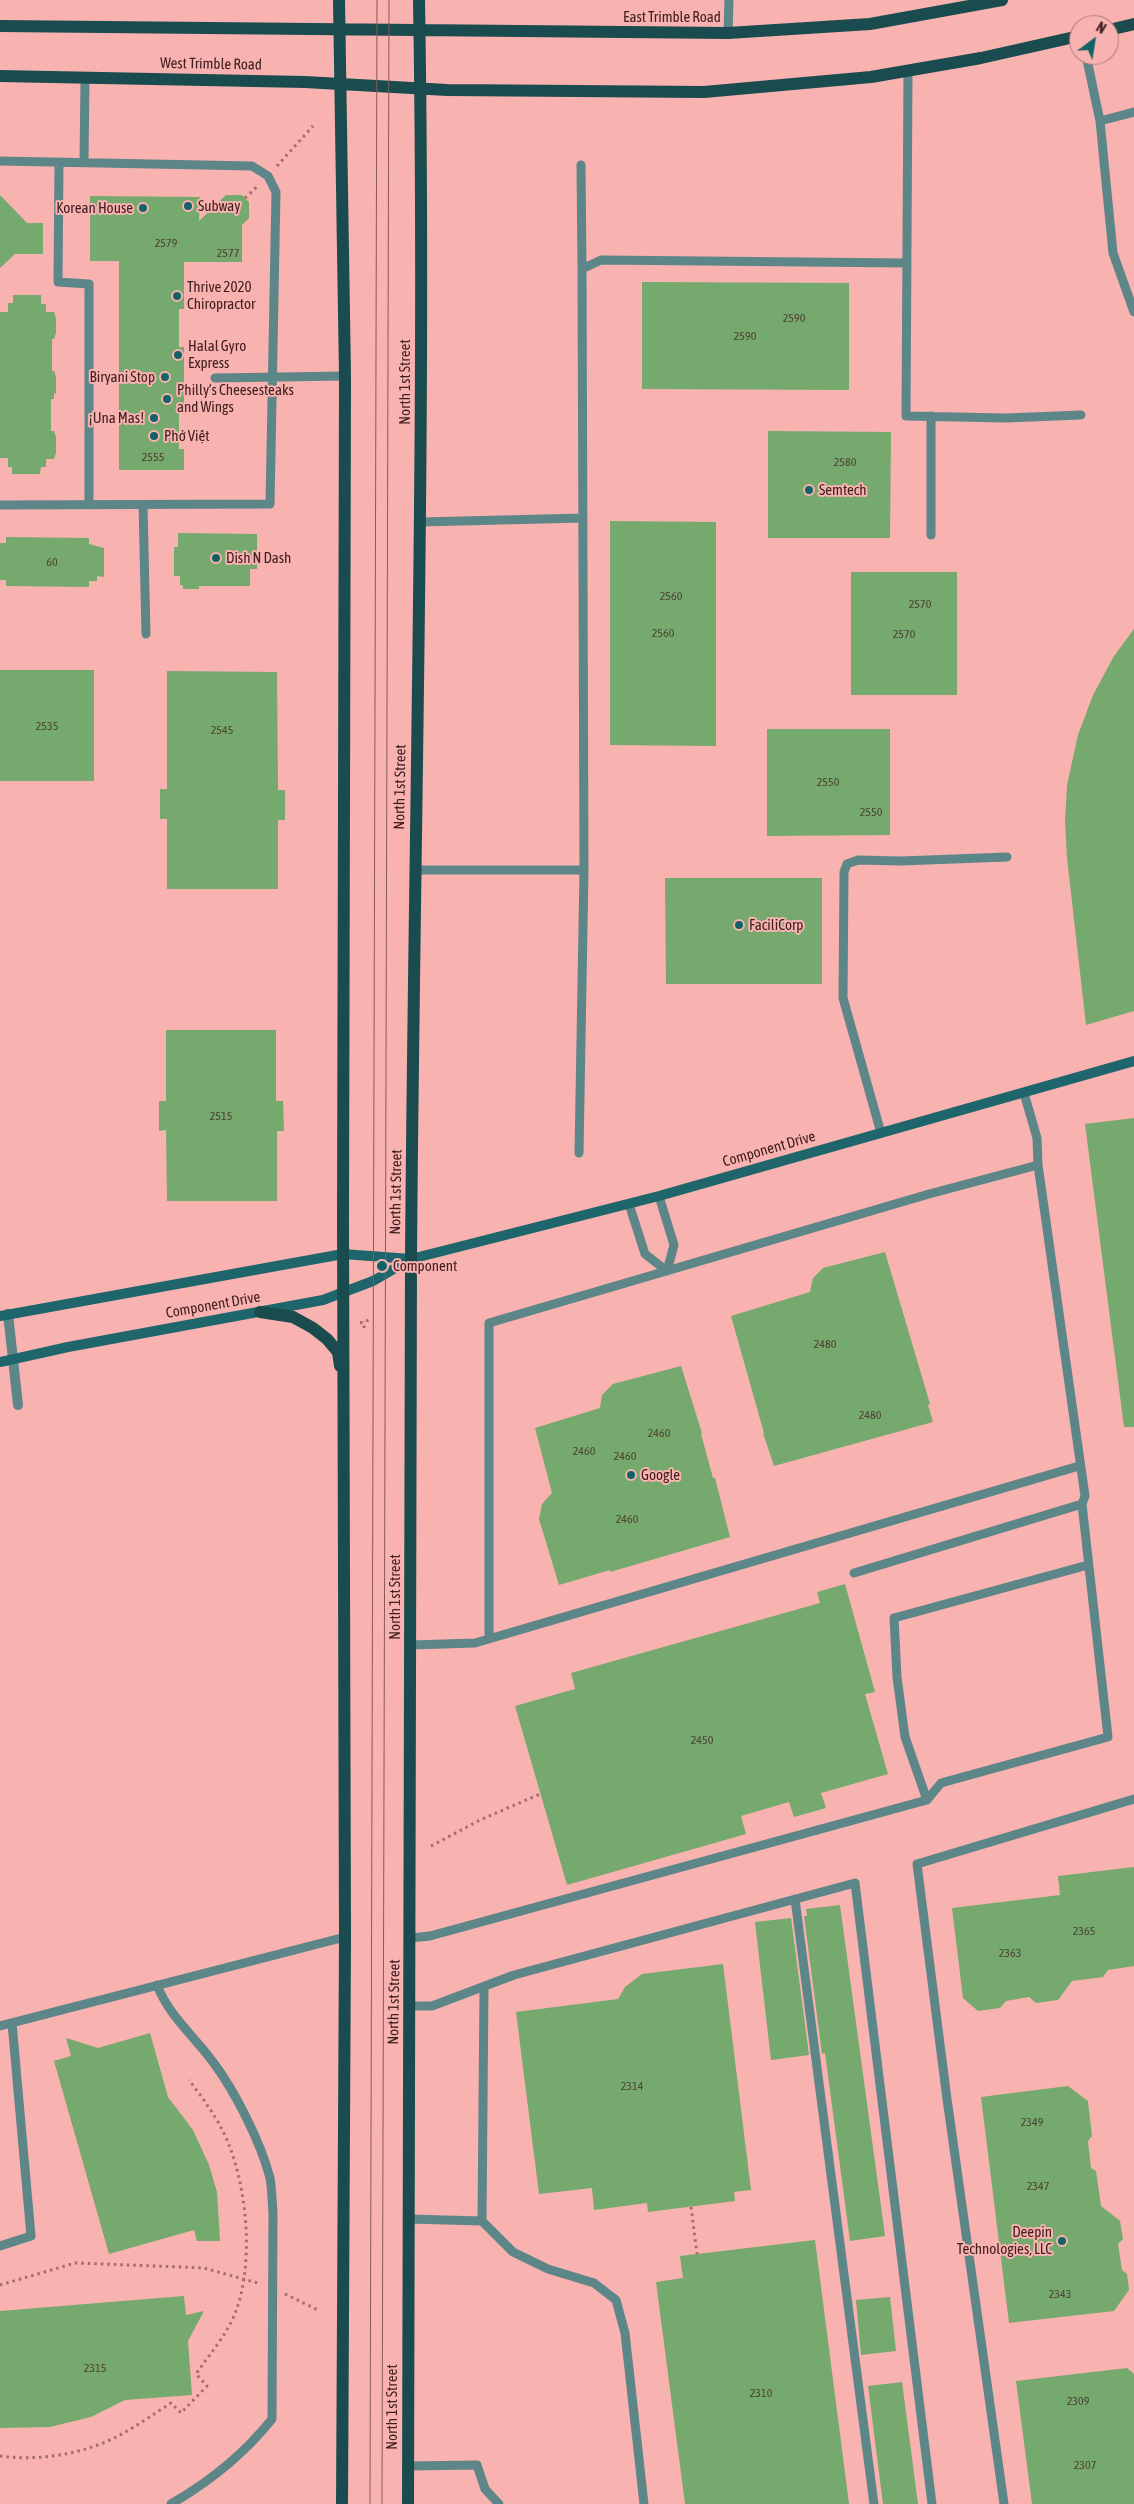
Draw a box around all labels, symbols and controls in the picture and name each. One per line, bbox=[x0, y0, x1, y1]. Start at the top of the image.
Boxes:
street label: East Trimble Road bbox=[623, 8, 721, 26]
north arrow bbox=[1069, 15, 1119, 65]
text: N bbox=[1094, 19, 1109, 37]
street label: West Trimble Road bbox=[160, 54, 262, 74]
place label: Subway bbox=[198, 197, 240, 215]
place label: Korean House bbox=[56, 199, 133, 217]
marker: Subway bbox=[182, 200, 194, 212]
marker: Korean House bbox=[137, 202, 149, 214]
house number: 2579 bbox=[155, 236, 177, 250]
house number: 2577 bbox=[217, 246, 239, 260]
place label: Thrive 2020 Chiropractor bbox=[187, 278, 255, 313]
marker: Thrive 2020 Chiropractor bbox=[171, 290, 183, 302]
house number: 2590 bbox=[783, 311, 805, 325]
house number: 2590 bbox=[734, 329, 756, 343]
place label: Halal Gyro Express bbox=[188, 337, 246, 372]
street label: North 1st Street bbox=[396, 339, 414, 425]
marker: Halal Gyro Express bbox=[172, 349, 184, 361]
place label: Biryani Stop bbox=[90, 368, 155, 386]
marker: Biryani Stop bbox=[159, 371, 171, 383]
place label: Philly’s Cheesesteaks and Wings bbox=[177, 381, 294, 416]
marker: Philly’s Cheesesteaks and Wings bbox=[161, 393, 173, 405]
place label: ¡Una Mas! bbox=[89, 409, 144, 427]
marker: ¡Una Mas! bbox=[148, 412, 160, 424]
place label: Phở Việt bbox=[164, 427, 210, 445]
marker: Phở Việt bbox=[148, 430, 160, 442]
house number: 2555 bbox=[142, 450, 164, 464]
house number: 2580 bbox=[834, 455, 856, 469]
place label: Semtech bbox=[819, 481, 867, 499]
marker: Semtech bbox=[803, 484, 815, 496]
place label: Dish N Dash bbox=[226, 549, 291, 567]
marker: Dish N Dash bbox=[210, 552, 222, 564]
house number: 60 bbox=[46, 555, 58, 569]
house number: 2560 bbox=[660, 589, 682, 603]
house number: 2570 bbox=[909, 597, 931, 611]
house number: 2560 bbox=[652, 626, 674, 640]
house number: 2570 bbox=[893, 627, 915, 641]
house number: 2535 bbox=[36, 719, 58, 733]
house number: 2545 bbox=[211, 723, 233, 737]
street label: North 1st Street bbox=[390, 744, 410, 830]
house number: 2550 bbox=[817, 775, 839, 789]
house number: 2550 bbox=[860, 805, 882, 819]
place label: FaciliCorp bbox=[749, 916, 803, 934]
marker: FaciliCorp bbox=[733, 919, 745, 931]
house number: 2515 bbox=[210, 1109, 232, 1123]
street label: Component Drive bbox=[721, 1127, 817, 1171]
street label: North 1st Street bbox=[386, 1149, 406, 1235]
place label: Component bbox=[393, 1257, 457, 1275]
marker: Component bbox=[375, 1259, 389, 1273]
street label: Component Drive bbox=[164, 1288, 262, 1322]
house number: 2480 bbox=[814, 1337, 836, 1351]
house number: 2480 bbox=[859, 1408, 881, 1422]
house number: 2460 bbox=[648, 1426, 670, 1440]
house number: 2460 bbox=[573, 1444, 595, 1458]
house number: 2460 bbox=[614, 1449, 636, 1463]
place label: Google bbox=[641, 1466, 680, 1484]
marker: Google bbox=[625, 1469, 637, 1481]
house number: 2460 bbox=[616, 1512, 638, 1526]
street label: North 1st Street bbox=[386, 1554, 404, 1640]
house number: 2450 bbox=[691, 1733, 713, 1747]
house number: 2365 bbox=[1073, 1924, 1095, 1938]
house number: 2363 bbox=[999, 1946, 1021, 1960]
street label: North 1st Street bbox=[384, 1959, 404, 2045]
house number: 2314 bbox=[621, 2079, 643, 2093]
house number: 2349 bbox=[1021, 2115, 1043, 2129]
house number: 2347 bbox=[1027, 2179, 1049, 2193]
place label: Deepin Technologies, LLC bbox=[957, 2223, 1052, 2258]
marker: Deepin Technologies, LLC bbox=[1056, 2235, 1068, 2247]
house number: 2343 bbox=[1049, 2287, 1071, 2301]
house number: 2315 bbox=[84, 2361, 106, 2375]
street label: North 1st Street bbox=[383, 2364, 401, 2450]
house number: 2310 bbox=[750, 2386, 772, 2400]
house number: 2309 bbox=[1067, 2394, 1089, 2408]
house number: 2307 bbox=[1074, 2458, 1096, 2472]

